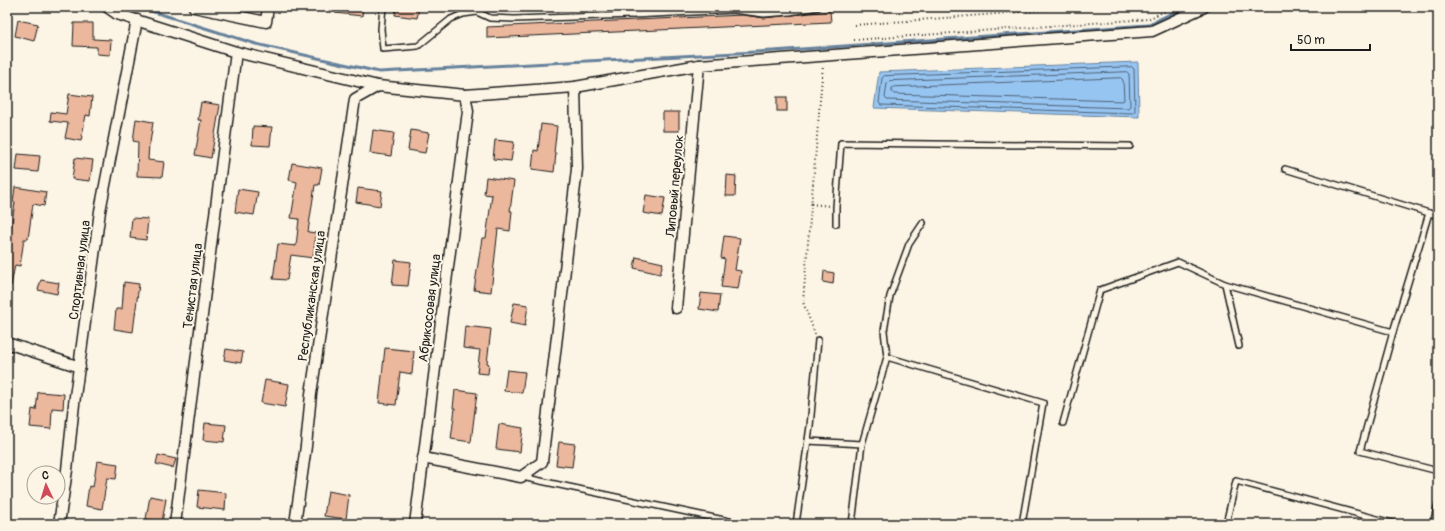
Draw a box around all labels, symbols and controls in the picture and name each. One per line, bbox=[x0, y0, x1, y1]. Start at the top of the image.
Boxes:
scale bar bbox=[1291, 26, 1370, 52]
text: 50 m bbox=[1297, 33, 1325, 48]
street label: Липовый переулок bbox=[662, 134, 687, 239]
street label: Спортивная улица bbox=[66, 219, 94, 321]
street label: Республиканская улица bbox=[295, 230, 329, 362]
street label: Тенистая улица bbox=[180, 242, 206, 330]
street label: Абрикосовая улица bbox=[415, 253, 445, 363]
north arrow bbox=[26, 465, 66, 505]
text: С bbox=[41, 469, 49, 482]

